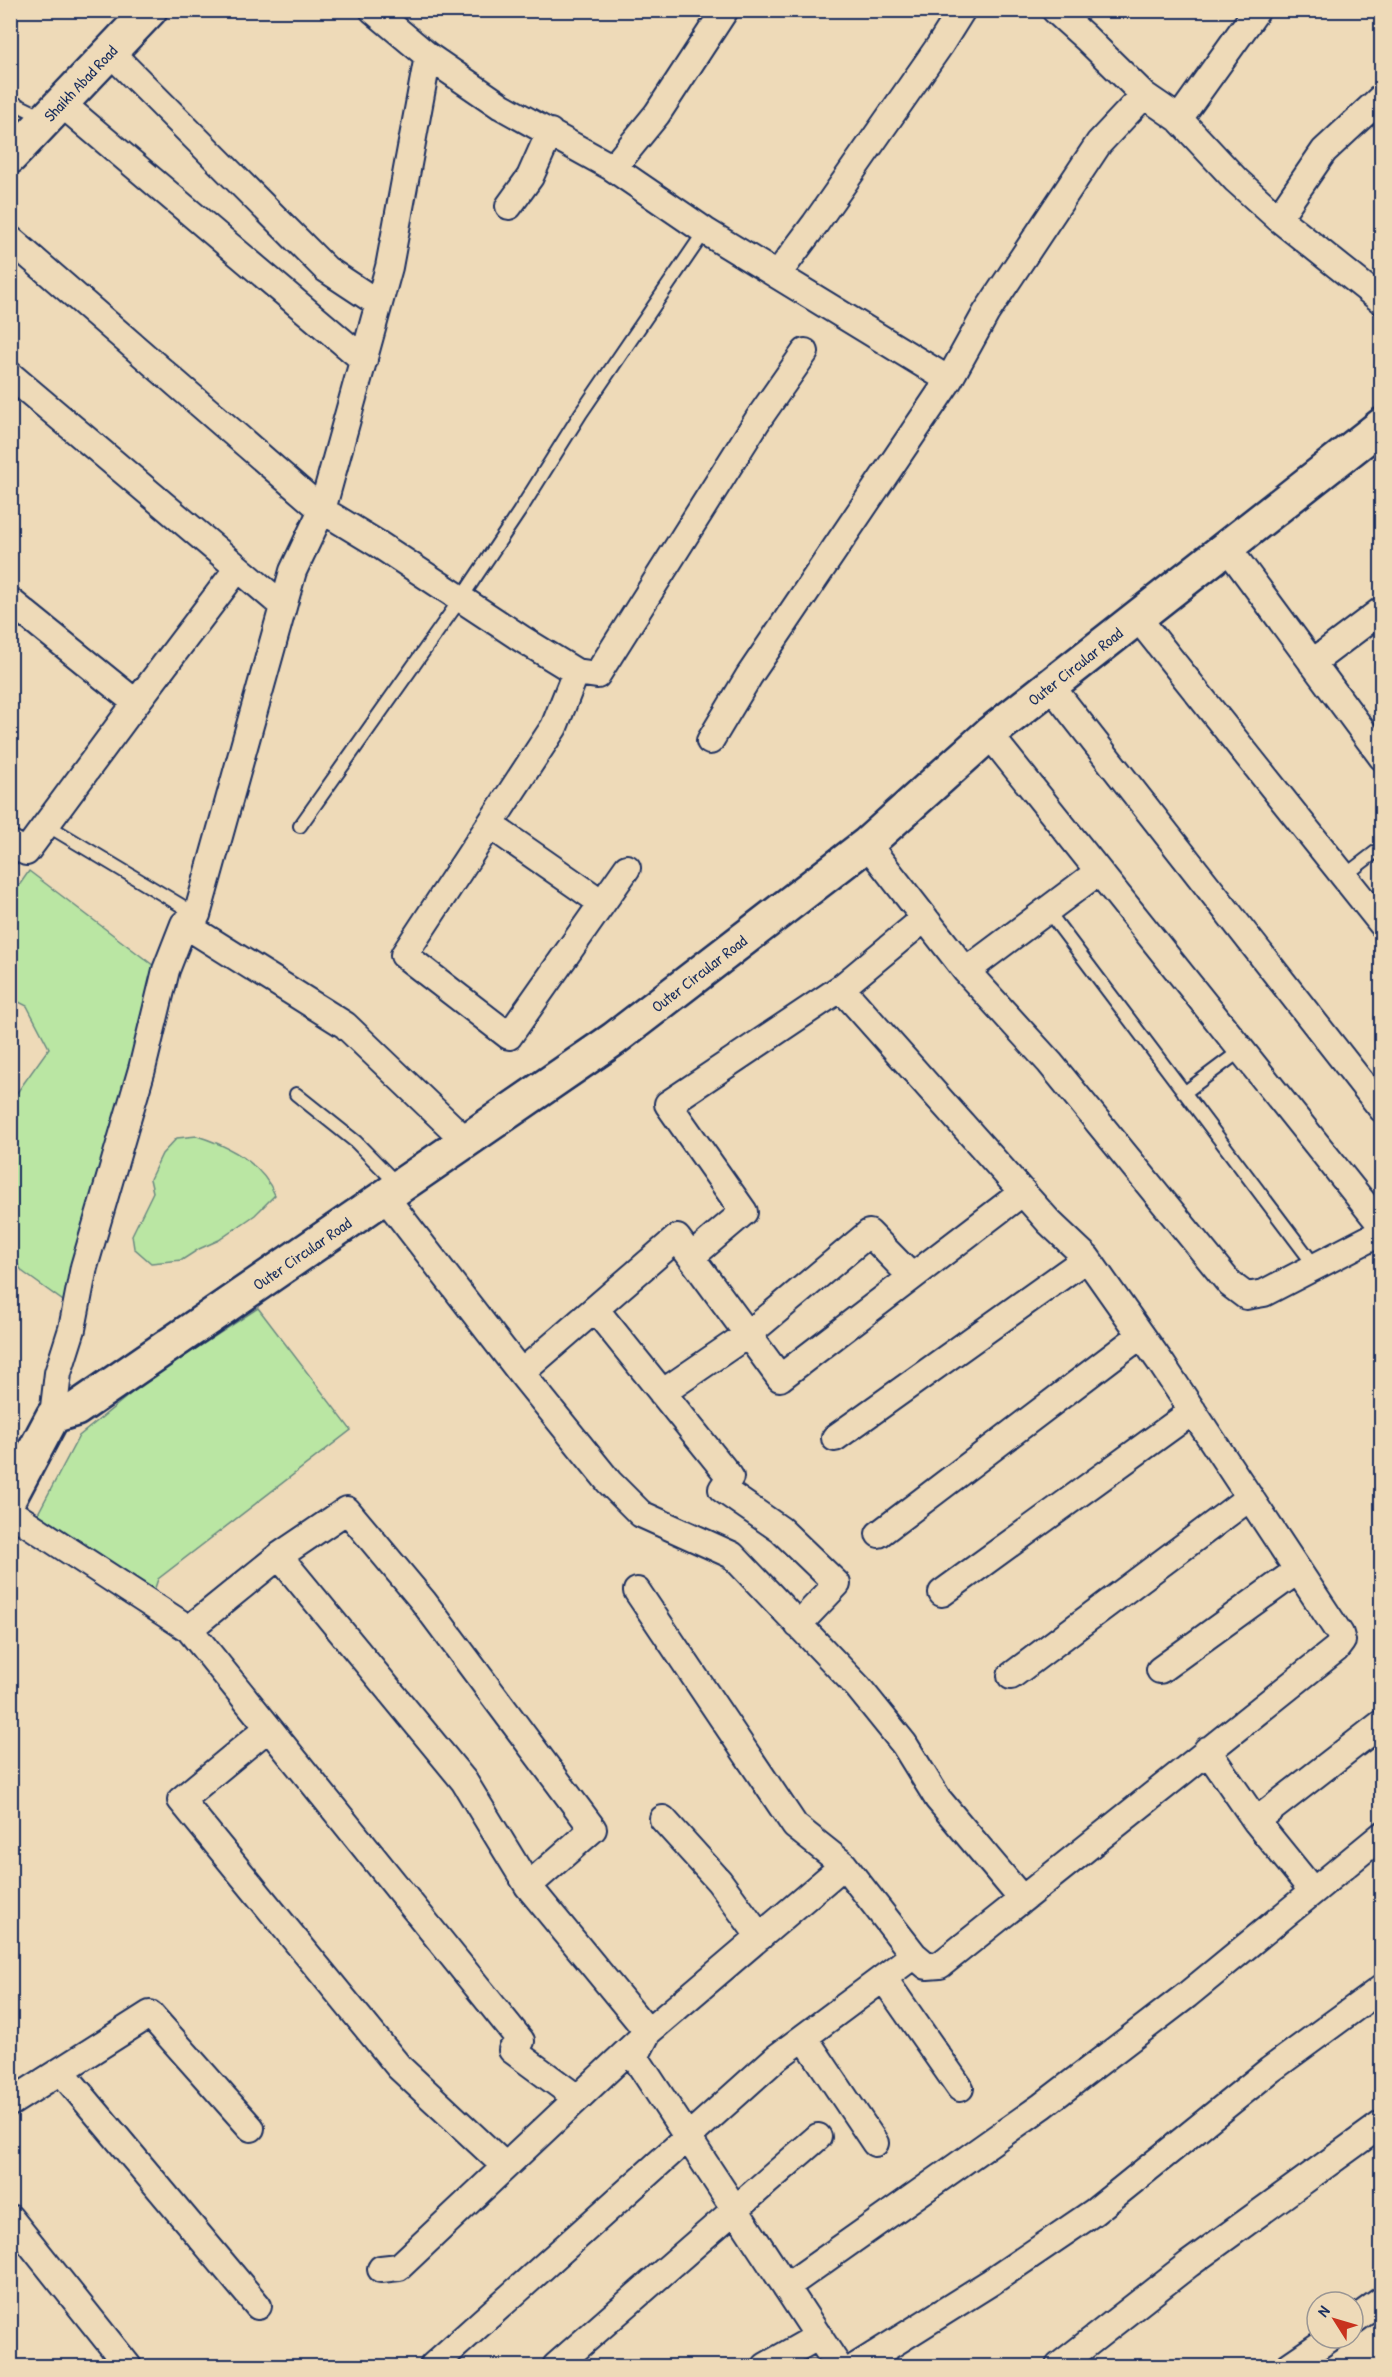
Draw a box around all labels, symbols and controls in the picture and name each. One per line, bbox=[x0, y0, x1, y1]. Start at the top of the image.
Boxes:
street label: Shaikh Abad Road bbox=[39, 40, 122, 126]
street label: Outer Circular Road bbox=[1023, 622, 1127, 710]
street label: Outer Circular Road bbox=[647, 930, 751, 1017]
street label: Outer Circular Road bbox=[248, 1212, 356, 1295]
north arrow bbox=[1305, 2290, 1365, 2350]
text: N bbox=[1312, 2301, 1335, 2321]

